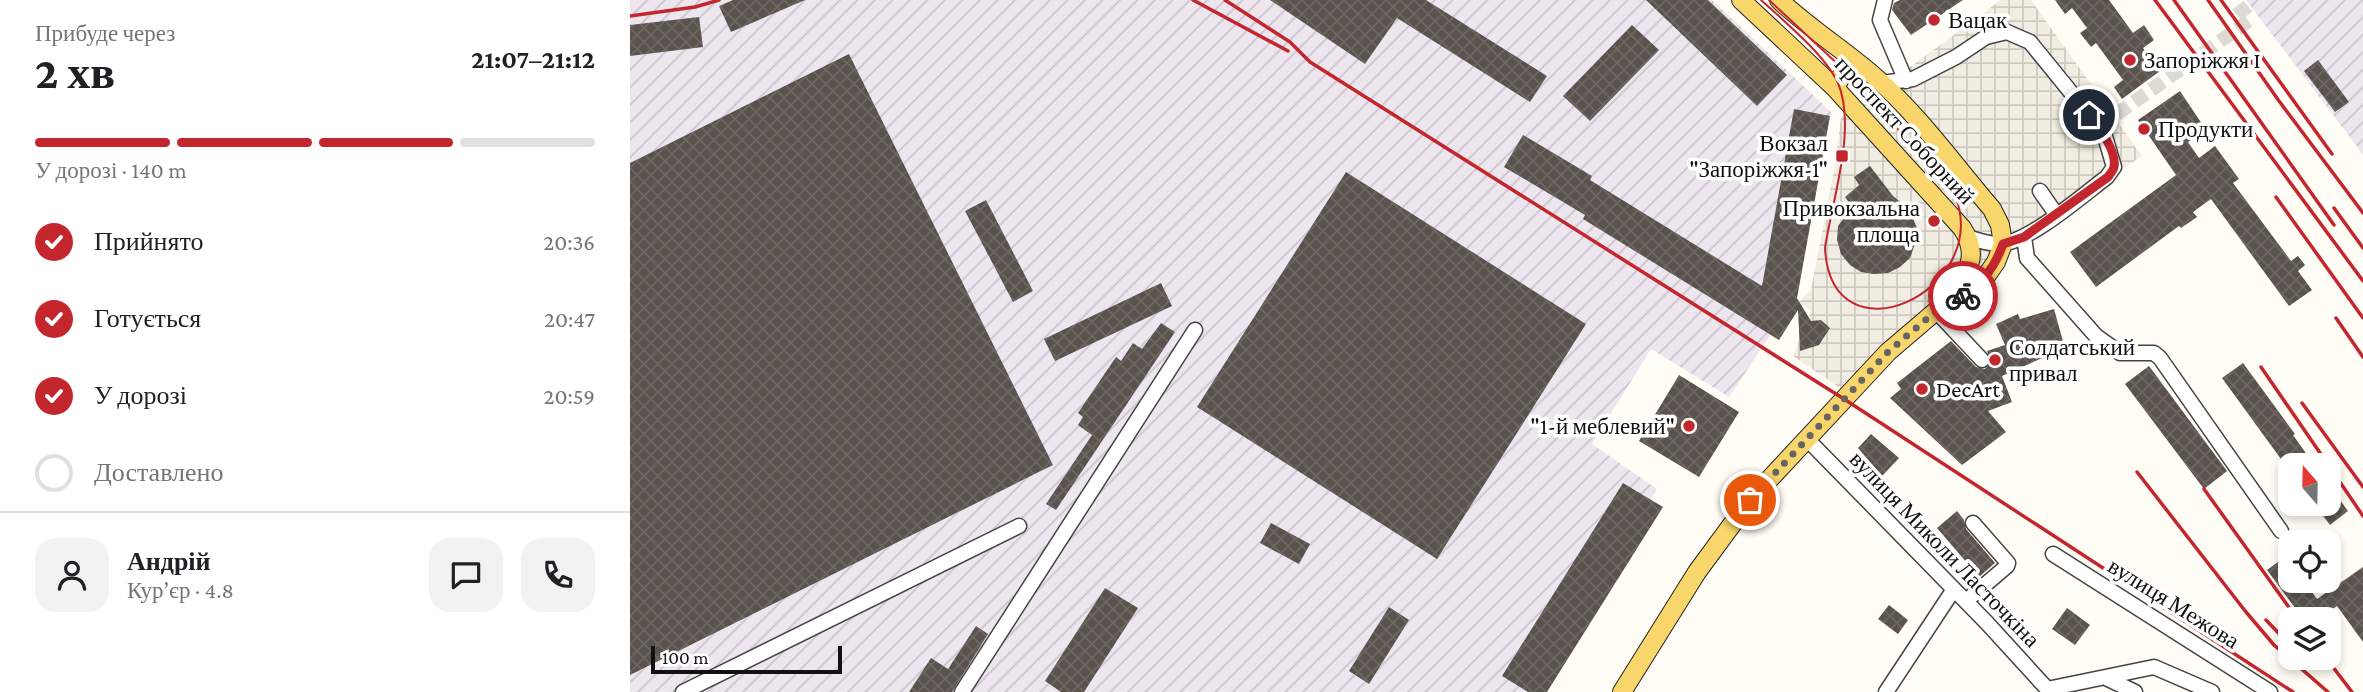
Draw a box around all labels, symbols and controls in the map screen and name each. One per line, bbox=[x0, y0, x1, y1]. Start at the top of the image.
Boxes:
place label: Вацак bbox=[1948, 7, 2008, 33]
marker: Вацак bbox=[1926, 12, 1942, 28]
text: Прибуде через bbox=[35, 20, 175, 46]
text: 21:07–21:12 bbox=[471, 45, 595, 74]
text: 2 хв bbox=[35, 47, 115, 98]
place label: Запорiжжя I bbox=[2144, 47, 2260, 73]
street label: проспект Соборний bbox=[1830, 51, 1980, 209]
marker: Запорiжжя I bbox=[2122, 52, 2138, 68]
pin bbox=[2059, 85, 2119, 145]
icon: home bbox=[2070, 96, 2108, 134]
place label: Продукти bbox=[2158, 116, 2253, 142]
marker: Продукти bbox=[2136, 121, 2152, 137]
place label: Вокзал "Запоріжжя-1" bbox=[1689, 130, 1828, 182]
marker: Вокзал "Запоріжжя-1" bbox=[1834, 148, 1850, 164]
text: У дорозі · 140 m bbox=[35, 157, 187, 183]
place label: Привокзальна площа bbox=[1783, 195, 1920, 247]
marker: Привокзальна площа bbox=[1926, 213, 1942, 229]
icon: check bbox=[35, 223, 73, 261]
text: Прийнято bbox=[94, 227, 204, 256]
text: 20:36 bbox=[543, 229, 595, 255]
courier bbox=[1928, 261, 1998, 331]
icon: bike bbox=[1944, 277, 1982, 315]
icon: check bbox=[35, 300, 73, 338]
text: Готується bbox=[94, 304, 201, 333]
text: 20:47 bbox=[544, 306, 595, 332]
place label: Солдатський привал bbox=[2009, 334, 2135, 386]
marker: Солдатський привал bbox=[1987, 352, 2003, 368]
place label: DecArt bbox=[1936, 376, 2000, 402]
icon: check bbox=[35, 377, 73, 415]
text: У дорозі bbox=[94, 381, 187, 410]
marker: DecArt bbox=[1914, 381, 1930, 397]
text: 20:59 bbox=[544, 383, 595, 409]
place label: "1-й меблевий" bbox=[1530, 413, 1675, 439]
marker: "1-й меблевий" bbox=[1681, 418, 1697, 434]
street label: вулиця Миколи Ласточкіна bbox=[1845, 446, 2045, 652]
north arrow bbox=[2278, 453, 2342, 516]
map controls bbox=[2278, 453, 2341, 670]
text: Доставлено bbox=[94, 458, 224, 487]
pin bbox=[1720, 470, 1780, 530]
icon: bag bbox=[1731, 481, 1769, 519]
button: locate bbox=[2278, 530, 2341, 593]
button: person bbox=[35, 538, 109, 612]
button: chat bbox=[429, 538, 503, 612]
button: phone bbox=[521, 538, 595, 612]
text: Андрій bbox=[127, 547, 211, 576]
street label: вулиця Межова bbox=[2104, 552, 2244, 654]
text: Кур’єр · 4.8 bbox=[127, 577, 234, 603]
button: layers bbox=[2278, 607, 2341, 670]
scale bar bbox=[651, 643, 842, 675]
text: 100 m bbox=[662, 647, 709, 668]

